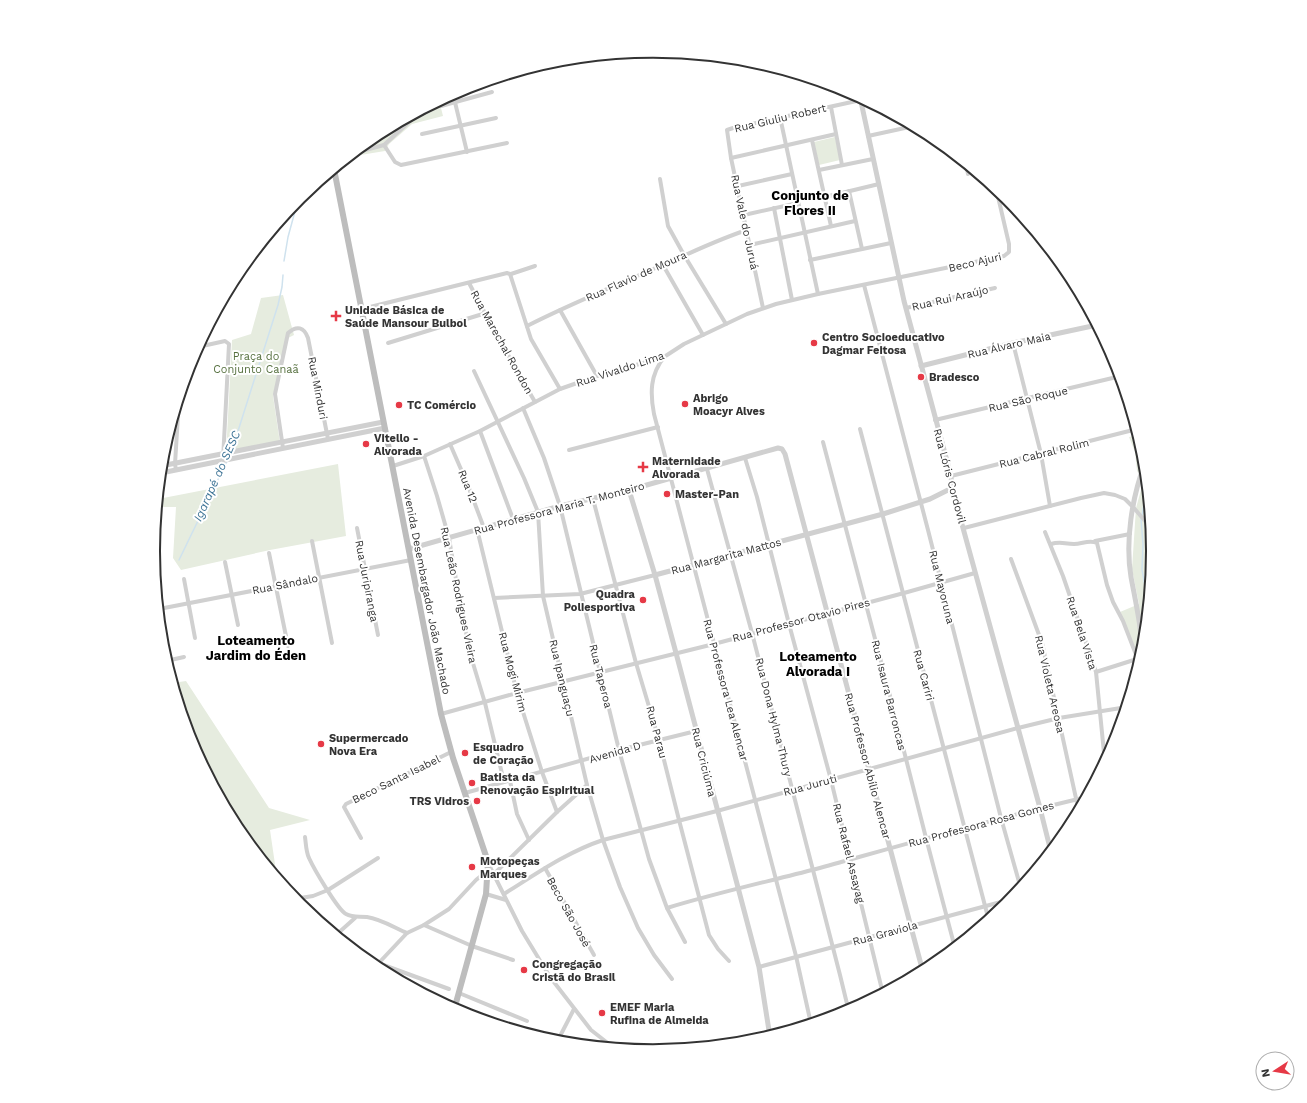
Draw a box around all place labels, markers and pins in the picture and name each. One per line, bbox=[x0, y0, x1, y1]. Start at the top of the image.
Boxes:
place label: Unidade Básica de Saúde Mansour Bulbol bbox=[345, 304, 467, 330]
marker: Unidade Básica de Saúde Mansour Bulbol bbox=[330, 310, 342, 322]
place label: Centro Socioeducativo Dagmar Feitosa bbox=[822, 331, 945, 357]
marker: Centro Socioeducativo Dagmar Feitosa bbox=[809, 338, 819, 348]
place label: Bradesco bbox=[929, 371, 980, 384]
marker: Bradesco bbox=[916, 372, 926, 382]
place label: Abrigo Moacyr Alves bbox=[693, 392, 765, 418]
place label: TC Comércio bbox=[407, 399, 476, 412]
marker: Abrigo Moacyr Alves bbox=[680, 399, 690, 409]
marker: TC Comércio bbox=[394, 400, 404, 410]
place label: Vitello - Alvorada bbox=[374, 432, 422, 458]
marker: Vitello - Alvorada bbox=[361, 439, 371, 449]
place label: Maternidade Alvorada bbox=[652, 455, 721, 481]
marker: Maternidade Alvorada bbox=[637, 461, 649, 473]
place label: Master-Pan bbox=[675, 488, 739, 501]
marker: Master-Pan bbox=[662, 489, 672, 499]
place label: Quadra Poliesportiva bbox=[564, 588, 636, 614]
marker: Quadra Poliesportiva bbox=[638, 595, 648, 605]
place label: Supermercado Nova Era bbox=[329, 732, 409, 758]
marker: Supermercado Nova Era bbox=[316, 739, 326, 749]
place label: Esquadro de Coração bbox=[473, 741, 534, 767]
marker: Esquadro de Coração bbox=[460, 748, 470, 758]
place label: Batista da Renovação Espiritual bbox=[480, 771, 595, 797]
marker: Batista da Renovação Espiritual bbox=[467, 778, 477, 788]
place label: TRS Vidros bbox=[410, 795, 469, 808]
marker: TRS Vidros bbox=[472, 796, 482, 806]
place label: Motopeças Marques bbox=[480, 855, 540, 881]
marker: Motopeças Marques bbox=[467, 862, 477, 872]
place label: Congregação Cristã do Brasil bbox=[532, 958, 616, 984]
marker: Congregação Cristã do Brasil bbox=[519, 965, 529, 975]
place label: EMEF Maria Rufina de Almeida bbox=[610, 1001, 709, 1027]
marker: EMEF Maria Rufina de Almeida bbox=[597, 1008, 607, 1018]

